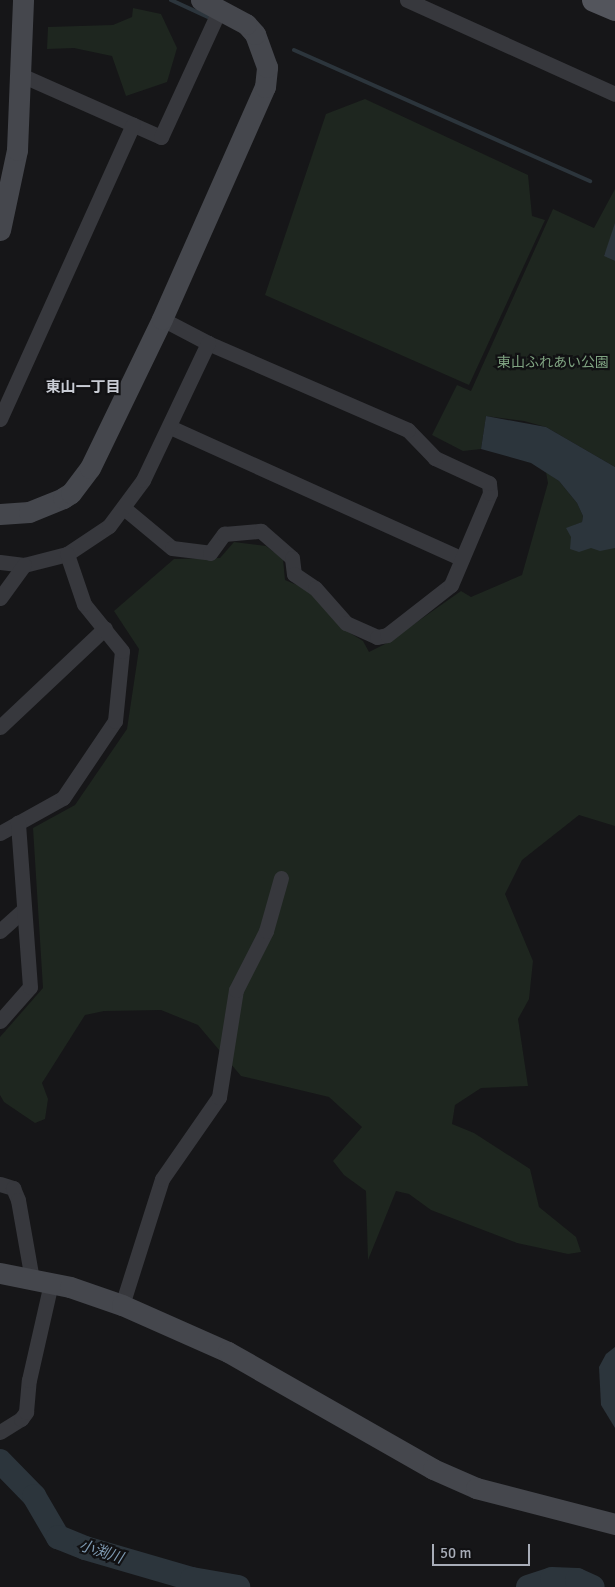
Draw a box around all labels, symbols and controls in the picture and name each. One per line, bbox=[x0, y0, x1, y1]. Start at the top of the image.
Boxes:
park label: 東山ふれあい公園 bbox=[497, 355, 609, 371]
district label: 東山一丁目 bbox=[46, 379, 120, 397]
scale bar bbox=[435, 1534, 532, 1566]
water label: 小渕川 bbox=[77, 1536, 125, 1568]
text: 50 m bbox=[440, 1544, 471, 1562]

